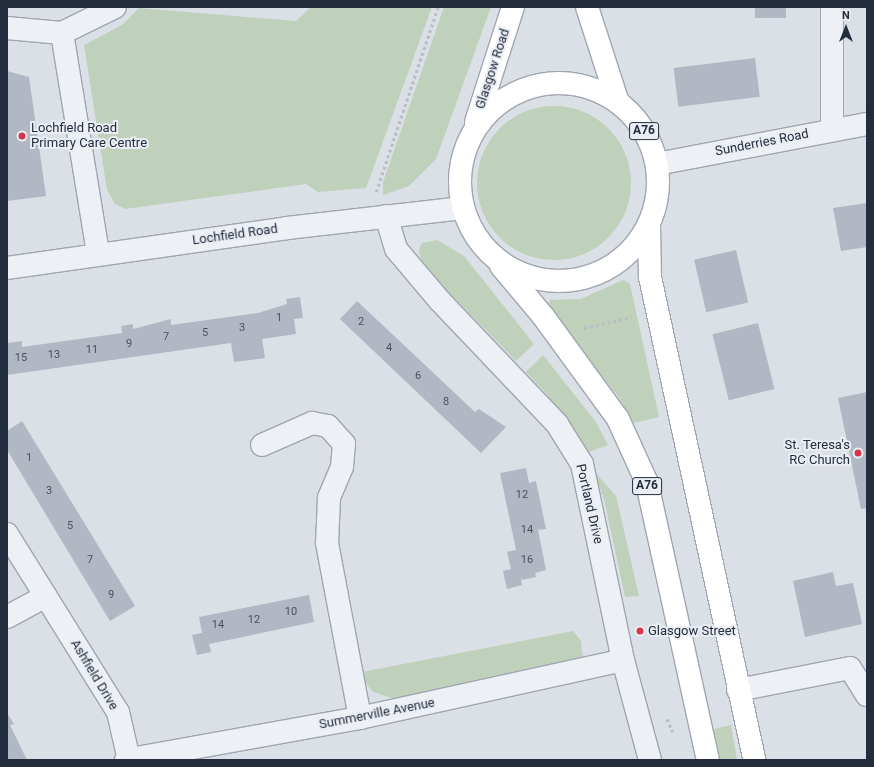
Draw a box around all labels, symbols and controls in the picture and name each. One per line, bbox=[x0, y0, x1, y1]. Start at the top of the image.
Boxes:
north arrow bbox=[826, 8, 866, 48]
text: N bbox=[842, 9, 850, 22]
street label: Glasgow Road bbox=[473, 27, 513, 111]
place label: Lochfield Road Primary Care Centre bbox=[31, 121, 147, 152]
road number: A76 bbox=[629, 121, 659, 141]
street label: Sunderries Road bbox=[714, 126, 810, 160]
marker: Lochfield Road Primary Care Centre bbox=[16, 130, 28, 142]
street label: Lochfield Road bbox=[191, 221, 279, 249]
house number: 1 bbox=[276, 311, 282, 325]
house number: 2 bbox=[358, 315, 364, 329]
house number: 3 bbox=[239, 321, 245, 335]
house number: 5 bbox=[202, 326, 208, 340]
house number: 7 bbox=[163, 330, 169, 344]
house number: 9 bbox=[126, 337, 132, 351]
house number: 4 bbox=[386, 341, 392, 355]
house number: 11 bbox=[86, 343, 98, 357]
house number: 13 bbox=[48, 348, 60, 362]
house number: 15 bbox=[15, 351, 27, 365]
house number: 6 bbox=[415, 369, 421, 383]
house number: 8 bbox=[443, 395, 449, 409]
place label: St. Teresa's RC Church bbox=[784, 438, 850, 469]
marker: St. Teresa's RC Church bbox=[853, 448, 863, 458]
house number: 1 bbox=[26, 451, 32, 465]
street label: Portland Drive bbox=[572, 462, 606, 546]
road number: A76 bbox=[632, 476, 662, 496]
house number: 3 bbox=[46, 484, 52, 498]
house number: 12 bbox=[516, 488, 528, 502]
house number: 5 bbox=[67, 519, 73, 533]
house number: 14 bbox=[521, 523, 533, 537]
house number: 7 bbox=[87, 553, 93, 567]
house number: 16 bbox=[521, 553, 533, 567]
house number: 9 bbox=[108, 588, 114, 602]
house number: 10 bbox=[285, 605, 297, 619]
house number: 12 bbox=[248, 613, 260, 627]
house number: 14 bbox=[212, 618, 224, 632]
place label: Glasgow Street bbox=[648, 623, 736, 639]
marker: Glasgow Street bbox=[635, 626, 645, 636]
street label: Ashfield Drive bbox=[67, 637, 121, 713]
street label: Summerville Avenue bbox=[318, 695, 436, 733]

